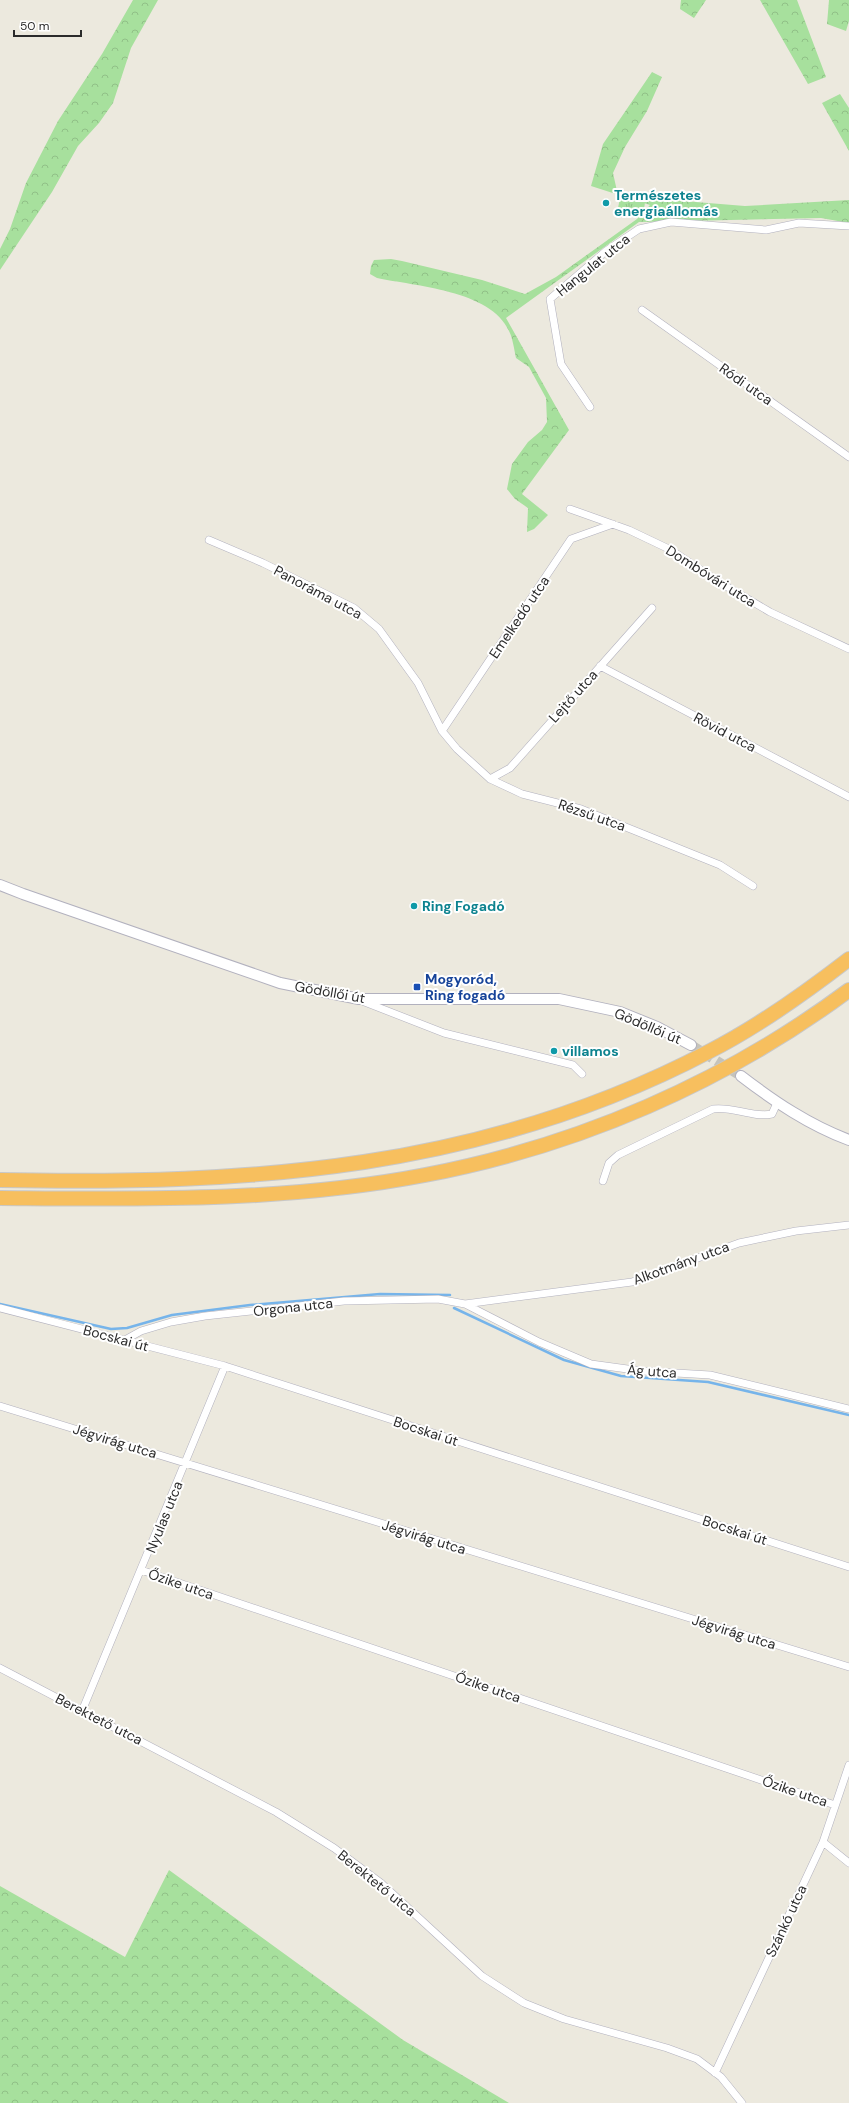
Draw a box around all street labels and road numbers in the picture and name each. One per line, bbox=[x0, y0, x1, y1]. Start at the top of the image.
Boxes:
street label: Hangulat utca bbox=[552, 230, 634, 300]
street label: Ródi utca bbox=[716, 359, 776, 409]
street label: Dombóvári utca bbox=[663, 541, 759, 611]
street label: Panoráma utca bbox=[271, 561, 365, 623]
street label: Emelkedő utca bbox=[485, 572, 553, 662]
street label: Lejtő utca bbox=[545, 666, 601, 726]
street label: Rövid utca bbox=[691, 708, 759, 756]
street label: Rézsű utca bbox=[556, 795, 628, 835]
street label: Gödöllői út bbox=[293, 977, 367, 1007]
street label: Gödöllői út bbox=[612, 1004, 684, 1048]
street label: Alkotmány utca bbox=[631, 1237, 731, 1289]
street label: Orgona utca bbox=[252, 1294, 334, 1320]
street label: Bocskai út bbox=[81, 1321, 151, 1355]
street label: Ág utca bbox=[627, 1360, 677, 1382]
street label: Bocskai út bbox=[391, 1412, 461, 1450]
street label: Jégvirág utca bbox=[71, 1420, 159, 1462]
street label: Nyulas utca bbox=[141, 1478, 187, 1556]
street label: Bocskai út bbox=[700, 1511, 770, 1549]
street label: Jégvirág utca bbox=[380, 1516, 468, 1558]
street label: Őzike utca bbox=[146, 1564, 216, 1604]
street label: Jégvirág utca bbox=[690, 1611, 778, 1653]
street label: Őzike utca bbox=[453, 1667, 523, 1707]
street label: Berektető utca bbox=[52, 1689, 146, 1749]
street label: Őzike utca bbox=[760, 1771, 830, 1811]
street label: Berektető utca bbox=[334, 1846, 420, 1920]
street label: Szánkó utca bbox=[761, 1882, 811, 1960]

